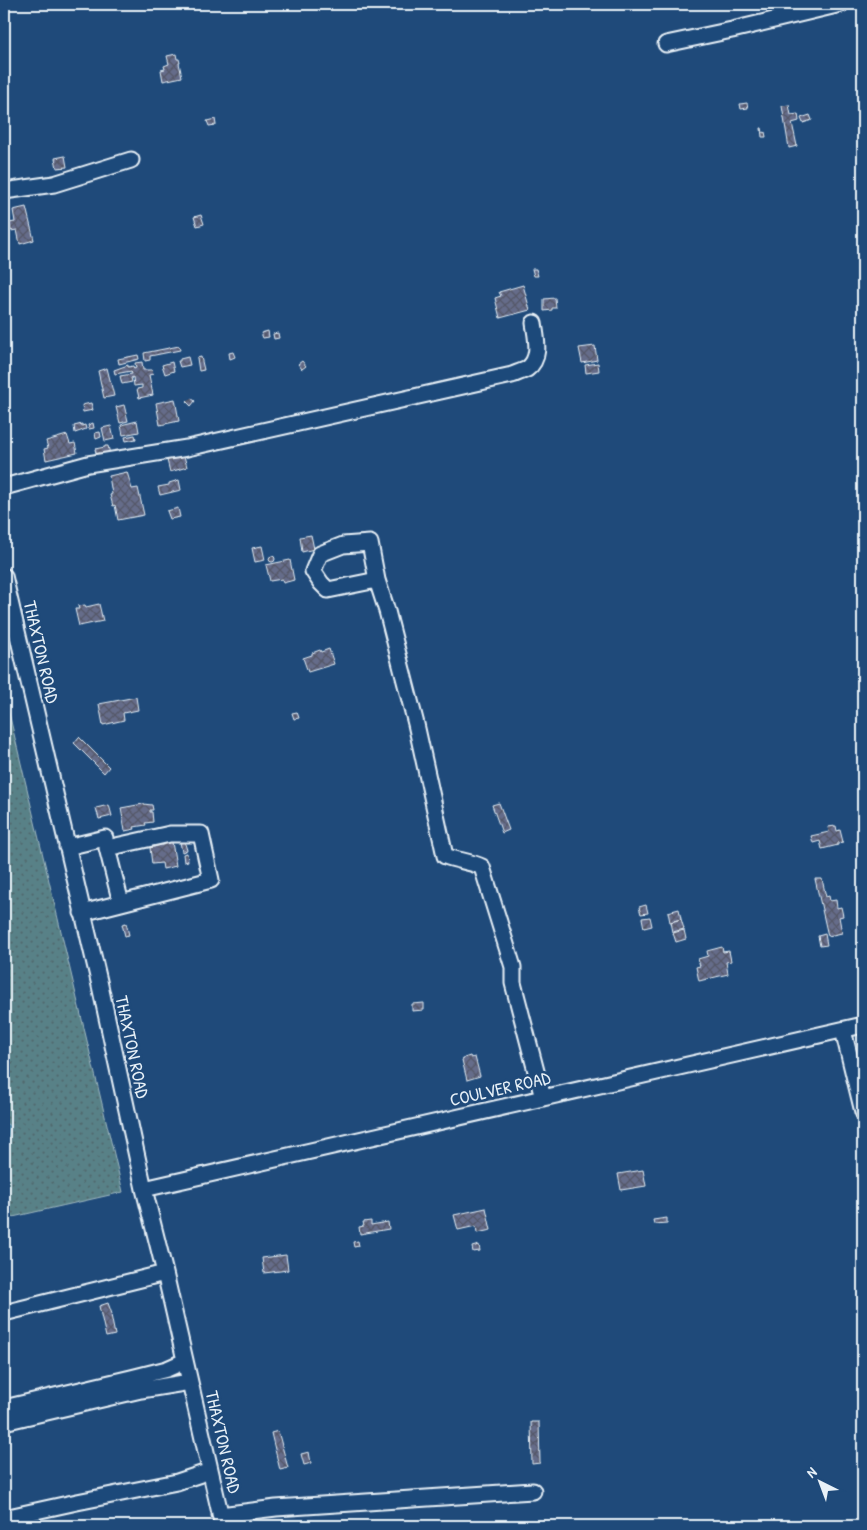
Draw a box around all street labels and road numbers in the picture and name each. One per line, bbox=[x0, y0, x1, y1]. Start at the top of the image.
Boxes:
street label: THAXTON ROAD bbox=[18, 598, 65, 706]
street label: THAXTON ROAD bbox=[109, 993, 156, 1101]
street label: COULVER ROAD bbox=[447, 1065, 553, 1112]
street label: THAXTON ROAD bbox=[200, 1388, 247, 1496]

